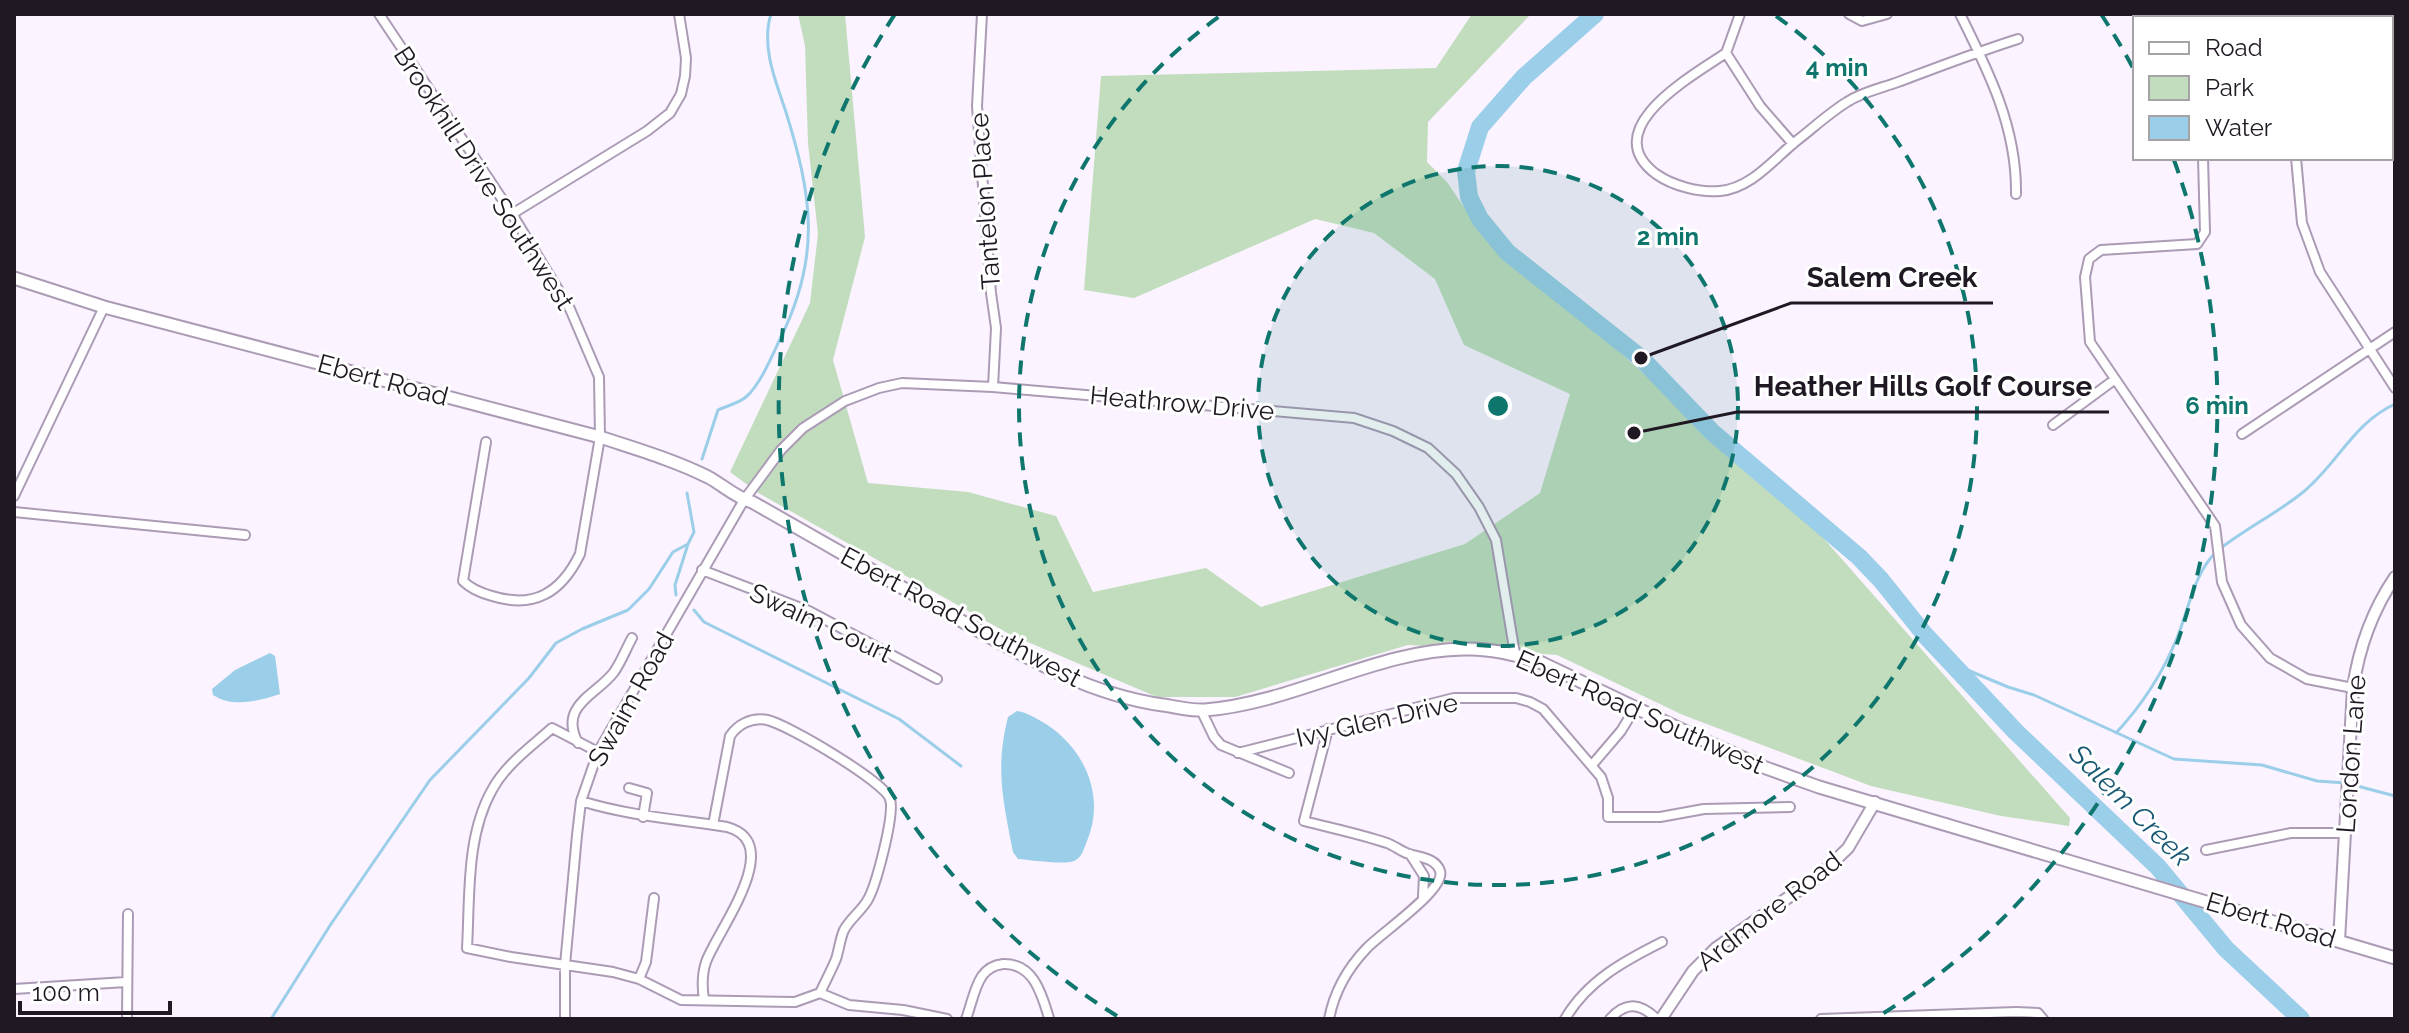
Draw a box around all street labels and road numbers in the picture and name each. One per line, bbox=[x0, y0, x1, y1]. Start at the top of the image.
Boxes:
street label: Brookhill Drive Southwest bbox=[388, 41, 581, 315]
street label: Tantelon Place bbox=[964, 112, 1006, 290]
street label: Ebert Road bbox=[314, 348, 452, 412]
street label: Heathrow Drive bbox=[1089, 380, 1275, 426]
street label: Ebert Road Southwest bbox=[836, 541, 1087, 693]
street label: Swaim Court bbox=[745, 577, 897, 669]
street label: Swaim Road bbox=[582, 627, 680, 771]
street label: Ebert Road Southwest bbox=[1511, 644, 1769, 780]
street label: London Lane bbox=[2331, 674, 2371, 834]
street label: Ivy Glen Drive bbox=[1293, 687, 1461, 753]
street label: Ardmore Road bbox=[1691, 845, 1847, 977]
street label: Ebert Road bbox=[2203, 886, 2339, 954]

